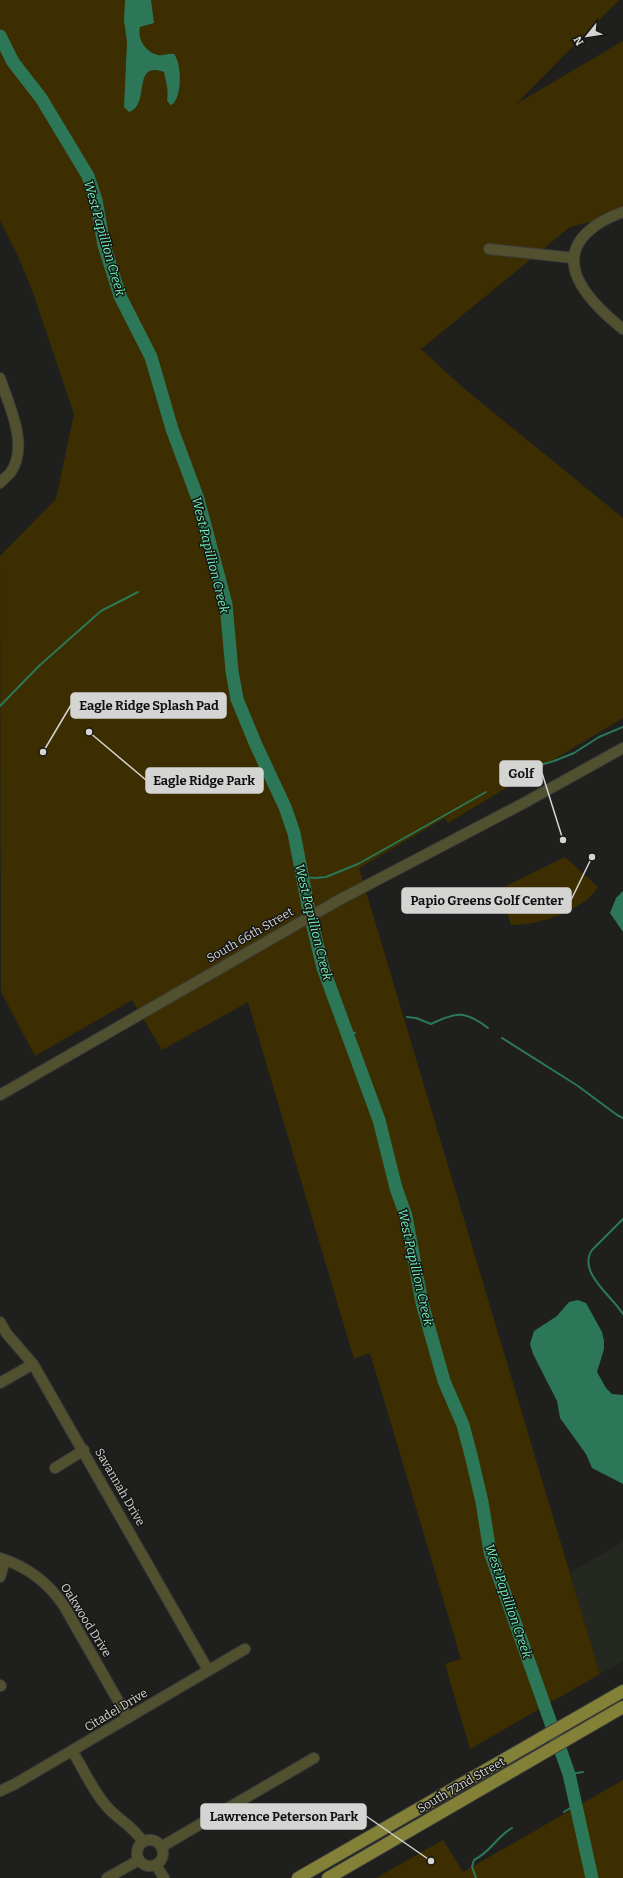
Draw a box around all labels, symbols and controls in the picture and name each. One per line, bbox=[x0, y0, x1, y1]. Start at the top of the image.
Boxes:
north arrow bbox=[567, 16, 607, 56]
text: N bbox=[571, 33, 587, 48]
water label: West Papillion Creek bbox=[81, 179, 128, 299]
water label: West Papillion Creek bbox=[189, 495, 232, 616]
callout: Eagle Ridge Splash Pad bbox=[71, 693, 226, 718]
text: Eagle Ridge Splash Pad bbox=[79, 698, 219, 713]
callout: Golf bbox=[500, 761, 542, 786]
text: Golf bbox=[508, 766, 535, 781]
callout: Eagle Ridge Park bbox=[146, 768, 263, 793]
text: Eagle Ridge Park bbox=[153, 773, 255, 788]
water label: West Papillion Creek bbox=[292, 862, 335, 983]
callout: Papio Greens Golf Center bbox=[402, 888, 571, 913]
text: Papio Greens Golf Center bbox=[410, 893, 564, 908]
street label: South 66th Street bbox=[204, 904, 296, 965]
water label: West Papillion Creek bbox=[395, 1207, 436, 1328]
street label: Savannah Drive bbox=[92, 1446, 148, 1528]
water label: West Papillion Creek bbox=[482, 1542, 535, 1661]
street label: Oakwood Drive bbox=[58, 1581, 114, 1659]
street label: Citadel Drive bbox=[82, 1686, 150, 1734]
street label: South 72nd Street bbox=[415, 1754, 508, 1816]
callout: Lawrence Peterson Park bbox=[201, 1804, 366, 1829]
text: Lawrence Peterson Park bbox=[210, 1809, 359, 1824]

